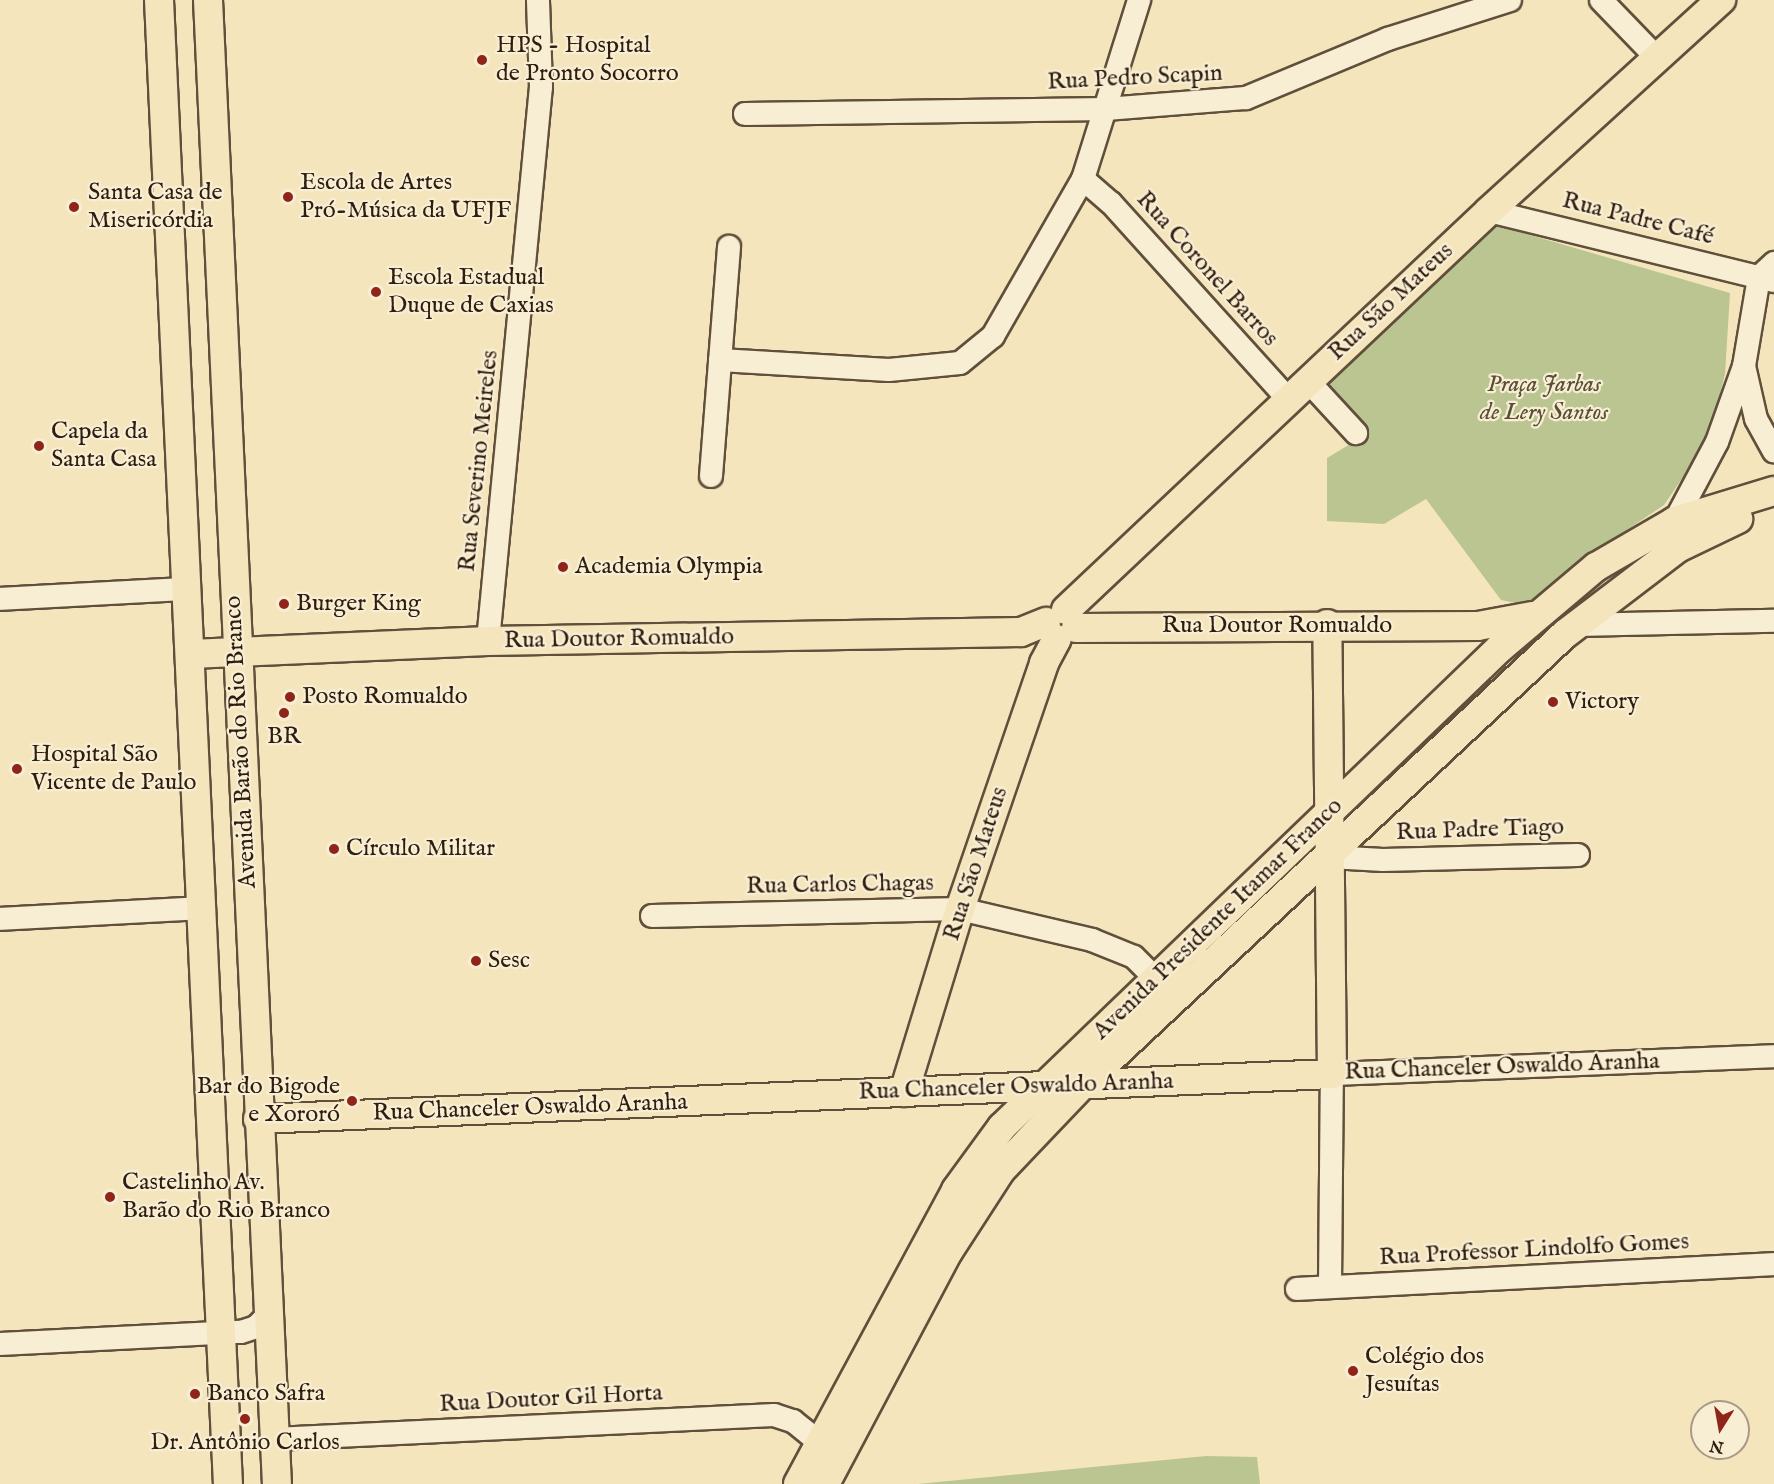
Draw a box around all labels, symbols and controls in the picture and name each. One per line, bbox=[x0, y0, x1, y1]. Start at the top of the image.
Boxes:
place label: HPS - Hospital de Pronto Socorro bbox=[496, 32, 679, 88]
marker: HPS - Hospital de Pronto Socorro bbox=[473, 51, 491, 69]
street label: Rua Pedro Scapin bbox=[1047, 59, 1223, 97]
place label: Escola de Artes Pró-Música da UFJF bbox=[300, 169, 511, 225]
place label: Santa Casa de Misericórdia bbox=[88, 179, 223, 235]
street label: Rua Coronel Barros bbox=[1130, 186, 1284, 352]
street label: Rua Padre Café bbox=[1559, 186, 1717, 252]
marker: Escola de Artes Pró-Música da UFJF bbox=[281, 190, 295, 204]
marker: Santa Casa de Misericórdia bbox=[65, 198, 83, 216]
street label: Rua São Mateus bbox=[1323, 237, 1459, 367]
place label: Escola Estadual Duque de Caxias bbox=[388, 264, 554, 320]
marker: Escola Estadual Duque de Caxias bbox=[369, 285, 383, 299]
street label: Rua Severino Meireles bbox=[453, 349, 505, 573]
park label: Praça Jarbas de Lery Santos bbox=[1480, 371, 1608, 427]
place label: Capela da Santa Casa bbox=[51, 418, 157, 474]
marker: Capela da Santa Casa bbox=[32, 439, 46, 453]
place label: Academia Olympia bbox=[575, 553, 762, 581]
marker: Academia Olympia bbox=[556, 560, 570, 574]
place label: Burger King bbox=[296, 590, 421, 618]
street label: Avenida Barão do Rio Branco bbox=[219, 595, 263, 889]
marker: Burger King bbox=[277, 597, 291, 611]
street label: Rua Doutor Romualdo bbox=[1162, 612, 1392, 640]
street label: Rua Doutor Romualdo bbox=[504, 623, 734, 655]
place label: Posto Romualdo bbox=[302, 683, 468, 711]
place label: Victory bbox=[1565, 688, 1639, 716]
marker: Posto Romualdo bbox=[283, 690, 297, 704]
marker: Victory bbox=[1546, 695, 1560, 709]
marker: BR bbox=[277, 706, 291, 720]
place label: BR bbox=[267, 723, 301, 751]
place label: Hospital São Vicente de Paulo bbox=[31, 741, 197, 797]
marker: Hospital São Vicente de Paulo bbox=[8, 760, 26, 778]
street label: Rua São Mateus bbox=[938, 783, 1014, 945]
street label: Avenida Presidente Itamar Franco bbox=[1087, 792, 1349, 1046]
street label: Rua Padre Tiago bbox=[1395, 813, 1565, 847]
place label: Círculo Militar bbox=[346, 835, 495, 863]
marker: Círculo Militar bbox=[327, 842, 341, 856]
street label: Rua Carlos Chagas bbox=[746, 869, 934, 901]
place label: Sesc bbox=[488, 947, 530, 975]
marker: Sesc bbox=[469, 954, 483, 968]
street label: Rua Chanceler Oswaldo Aranha bbox=[1344, 1047, 1660, 1087]
street label: Rua Chanceler Oswaldo Aranha bbox=[858, 1067, 1174, 1107]
place label: Bar do Bigode e Xororó bbox=[197, 1073, 340, 1129]
street label: Rua Chanceler Oswaldo Aranha bbox=[372, 1088, 688, 1128]
marker: Bar do Bigode e Xororó bbox=[345, 1094, 359, 1108]
place label: Castelinho Av. Barão do Rio Branco bbox=[122, 1169, 330, 1225]
marker: Castelinho Av. Barão do Rio Branco bbox=[103, 1190, 117, 1204]
street label: Rua Professor Lindolfo Gomes bbox=[1378, 1227, 1690, 1273]
place label: Colégio dos Jesuítas bbox=[1365, 1343, 1484, 1399]
marker: Colégio dos Jesuítas bbox=[1346, 1364, 1360, 1378]
street label: Rua Doutor Gil Horta bbox=[439, 1379, 663, 1419]
place label: Banco Safra bbox=[207, 1380, 325, 1408]
marker: Banco Safra bbox=[188, 1387, 202, 1401]
north arrow bbox=[1690, 1400, 1750, 1460]
marker: Dr. Antônio Carlos bbox=[238, 1412, 252, 1426]
place label: Dr. Antônio Carlos bbox=[150, 1429, 340, 1457]
text: N bbox=[1708, 1435, 1726, 1457]

